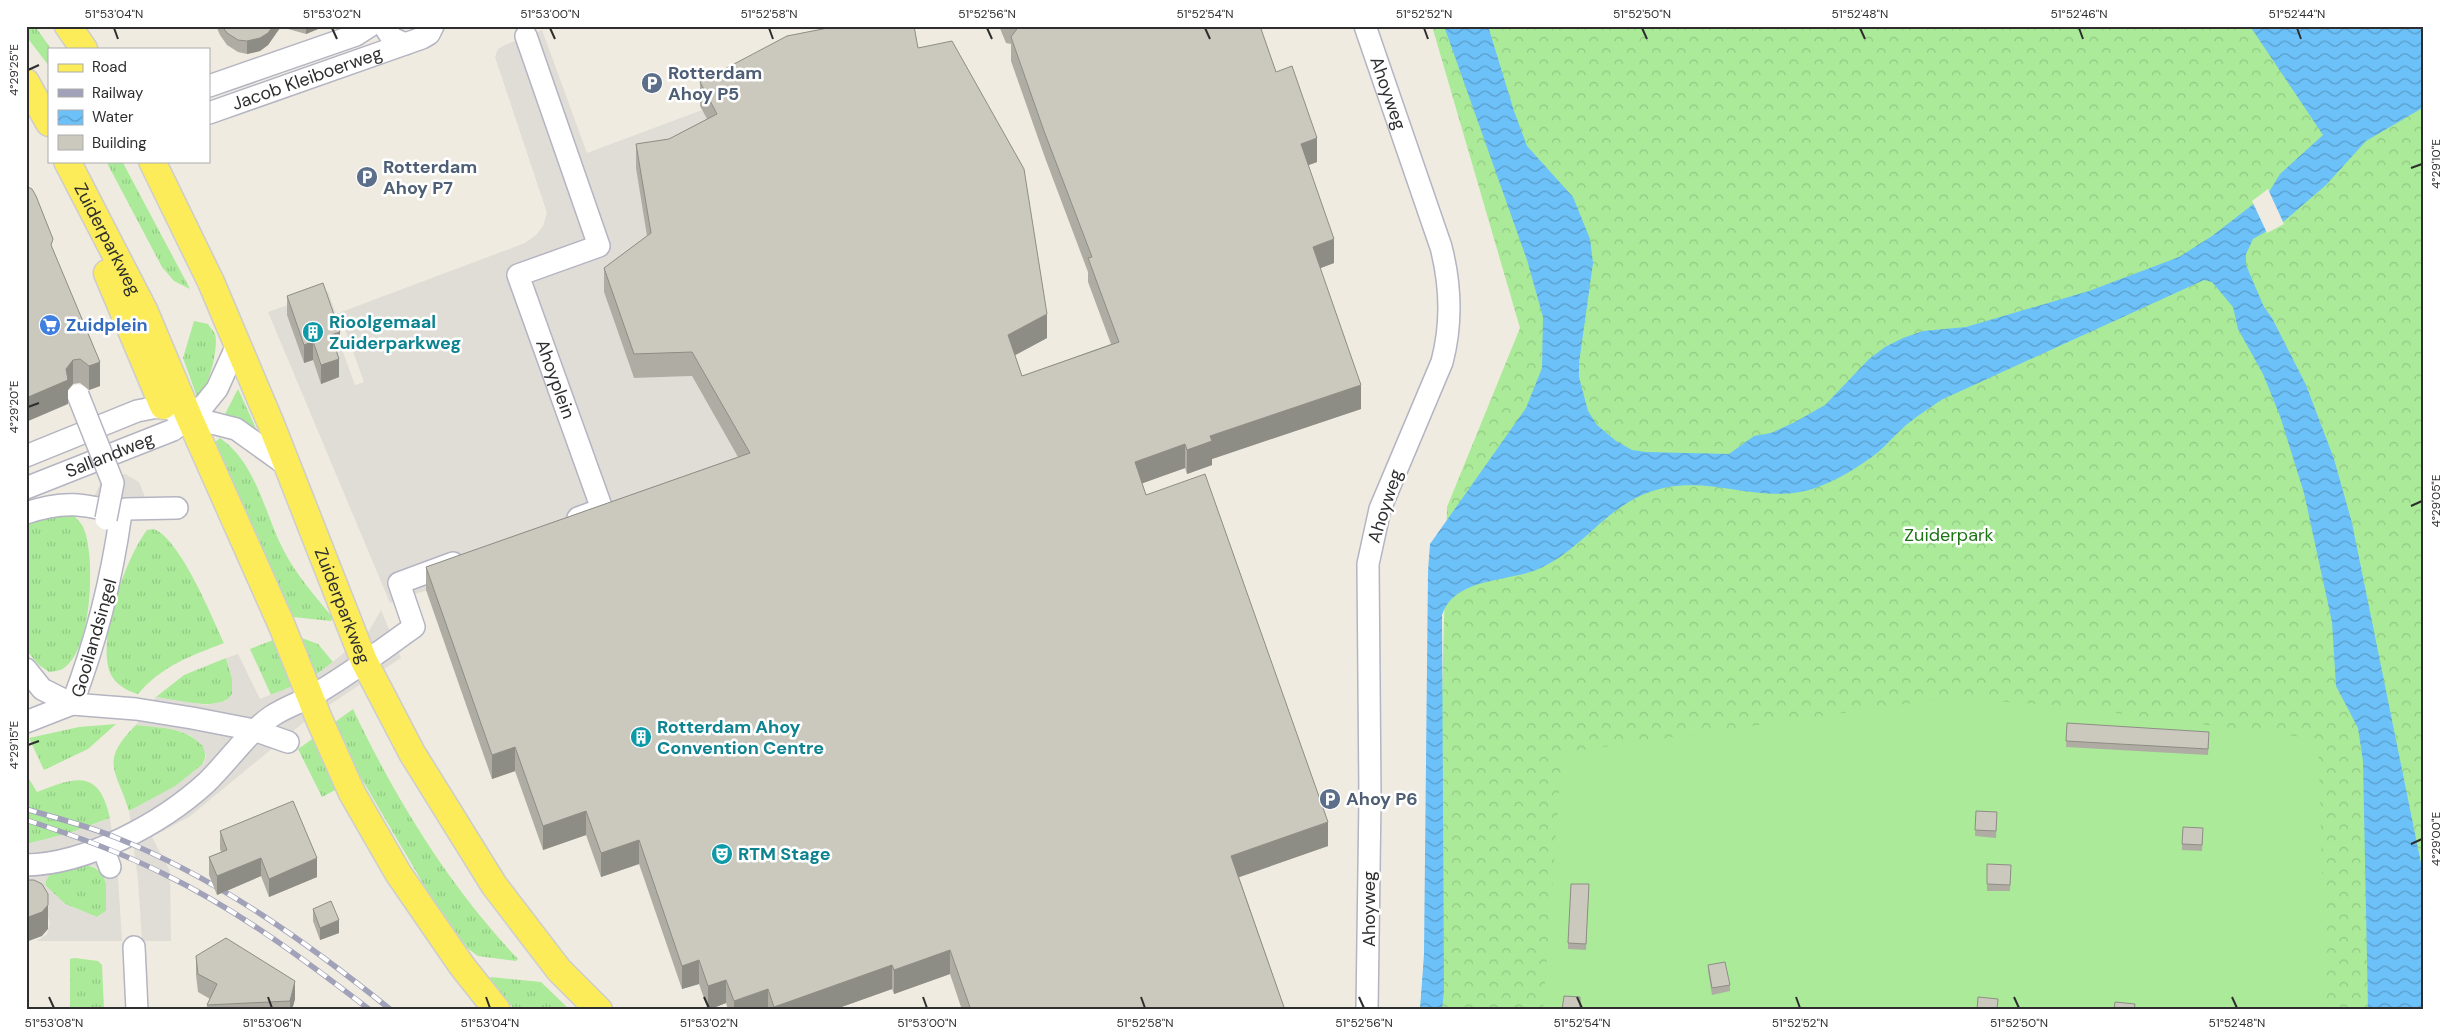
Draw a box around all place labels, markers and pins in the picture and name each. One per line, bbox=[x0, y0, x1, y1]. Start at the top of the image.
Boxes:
place label: Rotterdam Ahoy P5 bbox=[668, 61, 762, 106]
parking icon: Rotterdam Ahoy P5 bbox=[640, 71, 664, 95]
place label: Rotterdam Ahoy P7 bbox=[383, 155, 477, 200]
parking icon: Rotterdam Ahoy P7 bbox=[355, 165, 379, 189]
place label: Rioolgemaal Zuiderparkweg bbox=[329, 310, 461, 355]
supermarket icon: Zuidplein bbox=[38, 313, 62, 337]
place label: Zuidplein bbox=[66, 313, 148, 337]
building icon: Rioolgemaal Zuiderparkweg bbox=[301, 320, 325, 344]
place label: Rotterdam Ahoy Convention Centre bbox=[657, 715, 824, 760]
building icon: Rotterdam Ahoy Convention Centre bbox=[629, 725, 653, 749]
parking icon: Ahoy P6 bbox=[1318, 787, 1342, 811]
place label: Ahoy P6 bbox=[1346, 787, 1418, 811]
theatre icon: RTM Stage bbox=[710, 842, 734, 866]
place label: RTM Stage bbox=[738, 842, 831, 866]

